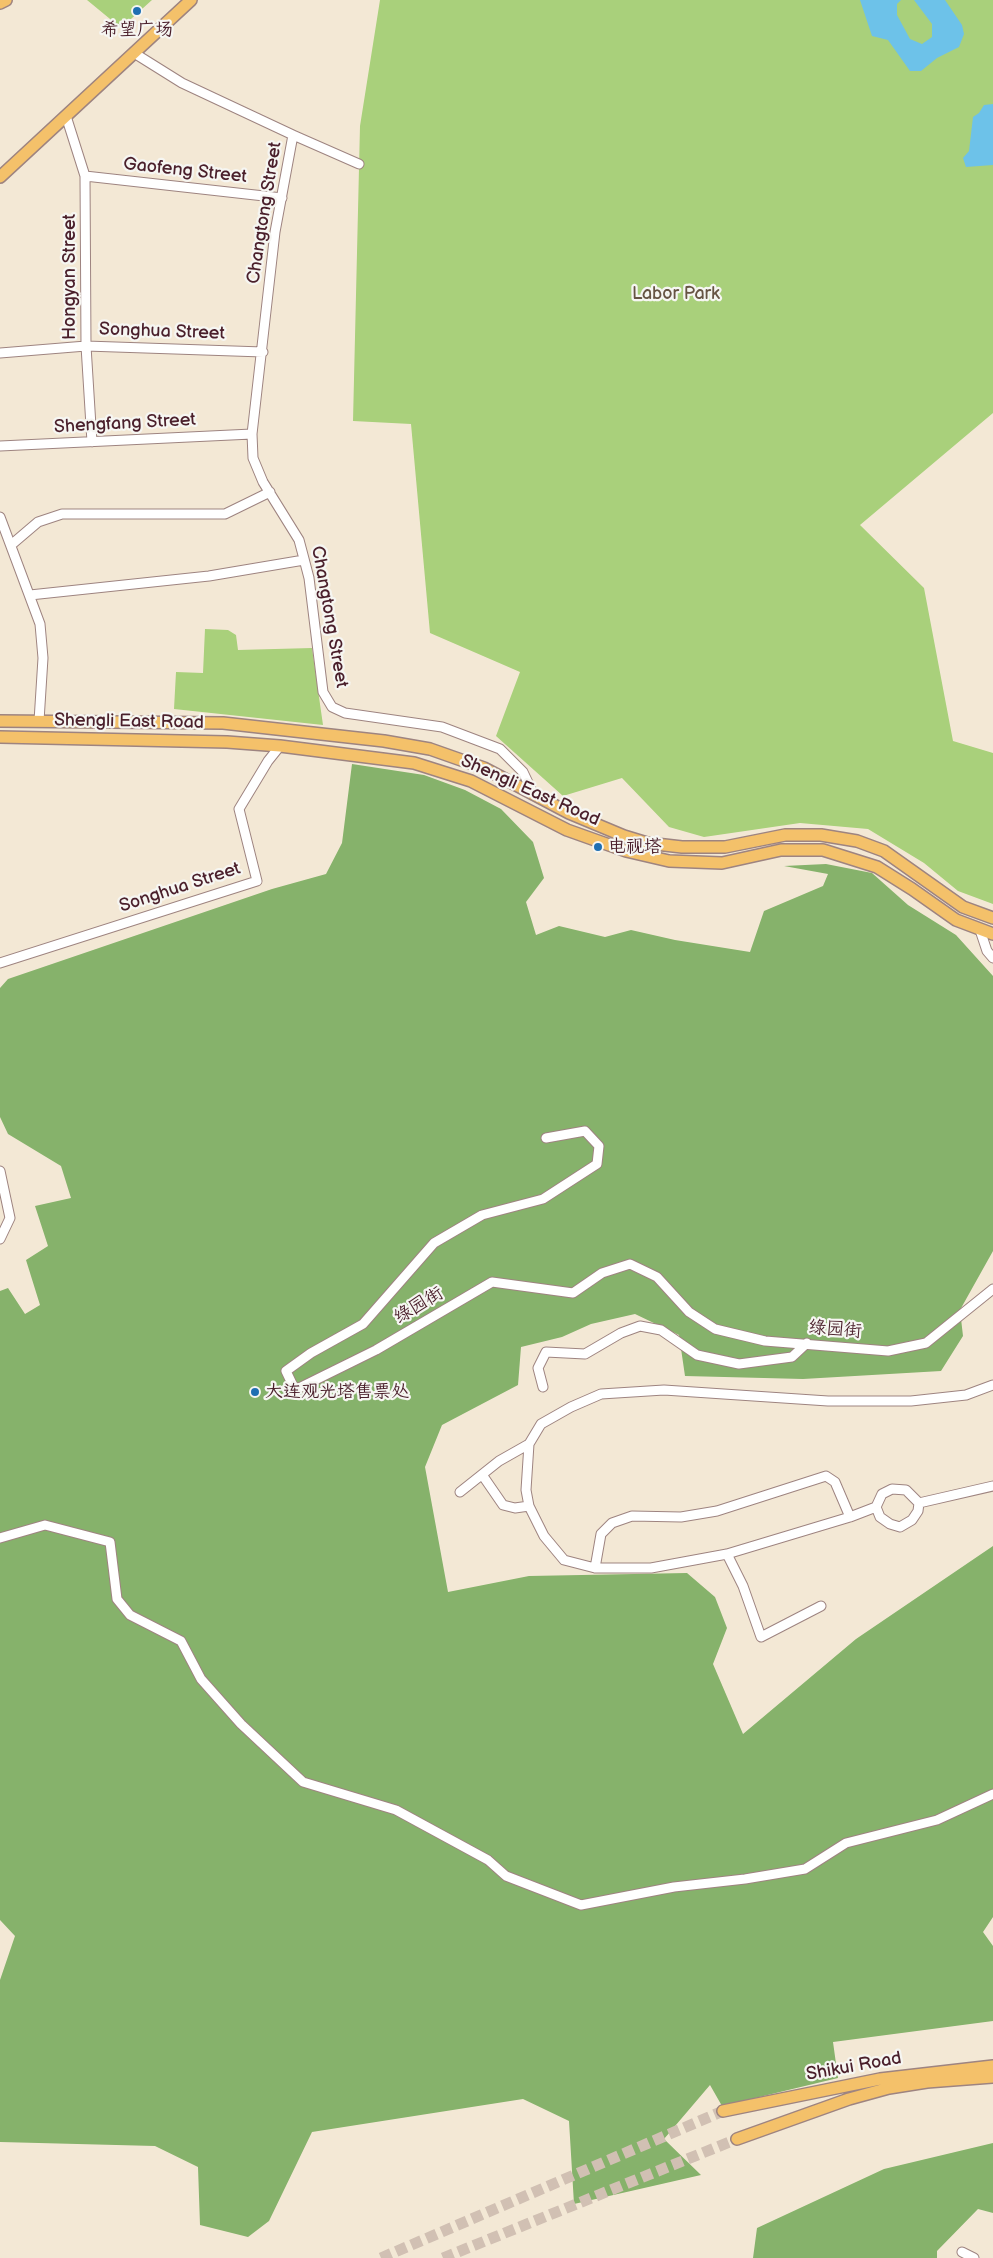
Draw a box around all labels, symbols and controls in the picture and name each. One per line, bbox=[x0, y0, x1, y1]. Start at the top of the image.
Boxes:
marker: 希望广场 bbox=[131, 5, 143, 17]
place label: 希望广场 bbox=[101, 19, 173, 41]
street label: Changtong Street bbox=[243, 140, 287, 286]
street label: Gaofeng Street bbox=[122, 154, 248, 188]
street label: Hongyan Street bbox=[59, 214, 81, 340]
park label: Labor Park bbox=[632, 283, 720, 305]
street label: Songhua Street bbox=[99, 319, 225, 345]
street label: Shengfang Street bbox=[54, 410, 196, 438]
street label: Changtong Street bbox=[306, 544, 352, 690]
street label: Shengli East Road bbox=[54, 710, 204, 734]
street label: Shengli East Road bbox=[457, 751, 603, 831]
place label: 电视塔 bbox=[608, 836, 662, 858]
marker: 电视塔 bbox=[592, 841, 604, 853]
street label: Songhua Street bbox=[117, 858, 243, 918]
street label: 绿园街 bbox=[390, 1283, 448, 1329]
street label: 绿园街 bbox=[807, 1317, 863, 1343]
place label: 大连观光塔售票处 bbox=[265, 1381, 409, 1403]
marker: 大连观光塔售票处 bbox=[249, 1386, 261, 1398]
street label: Shikui Road bbox=[805, 2048, 903, 2086]

